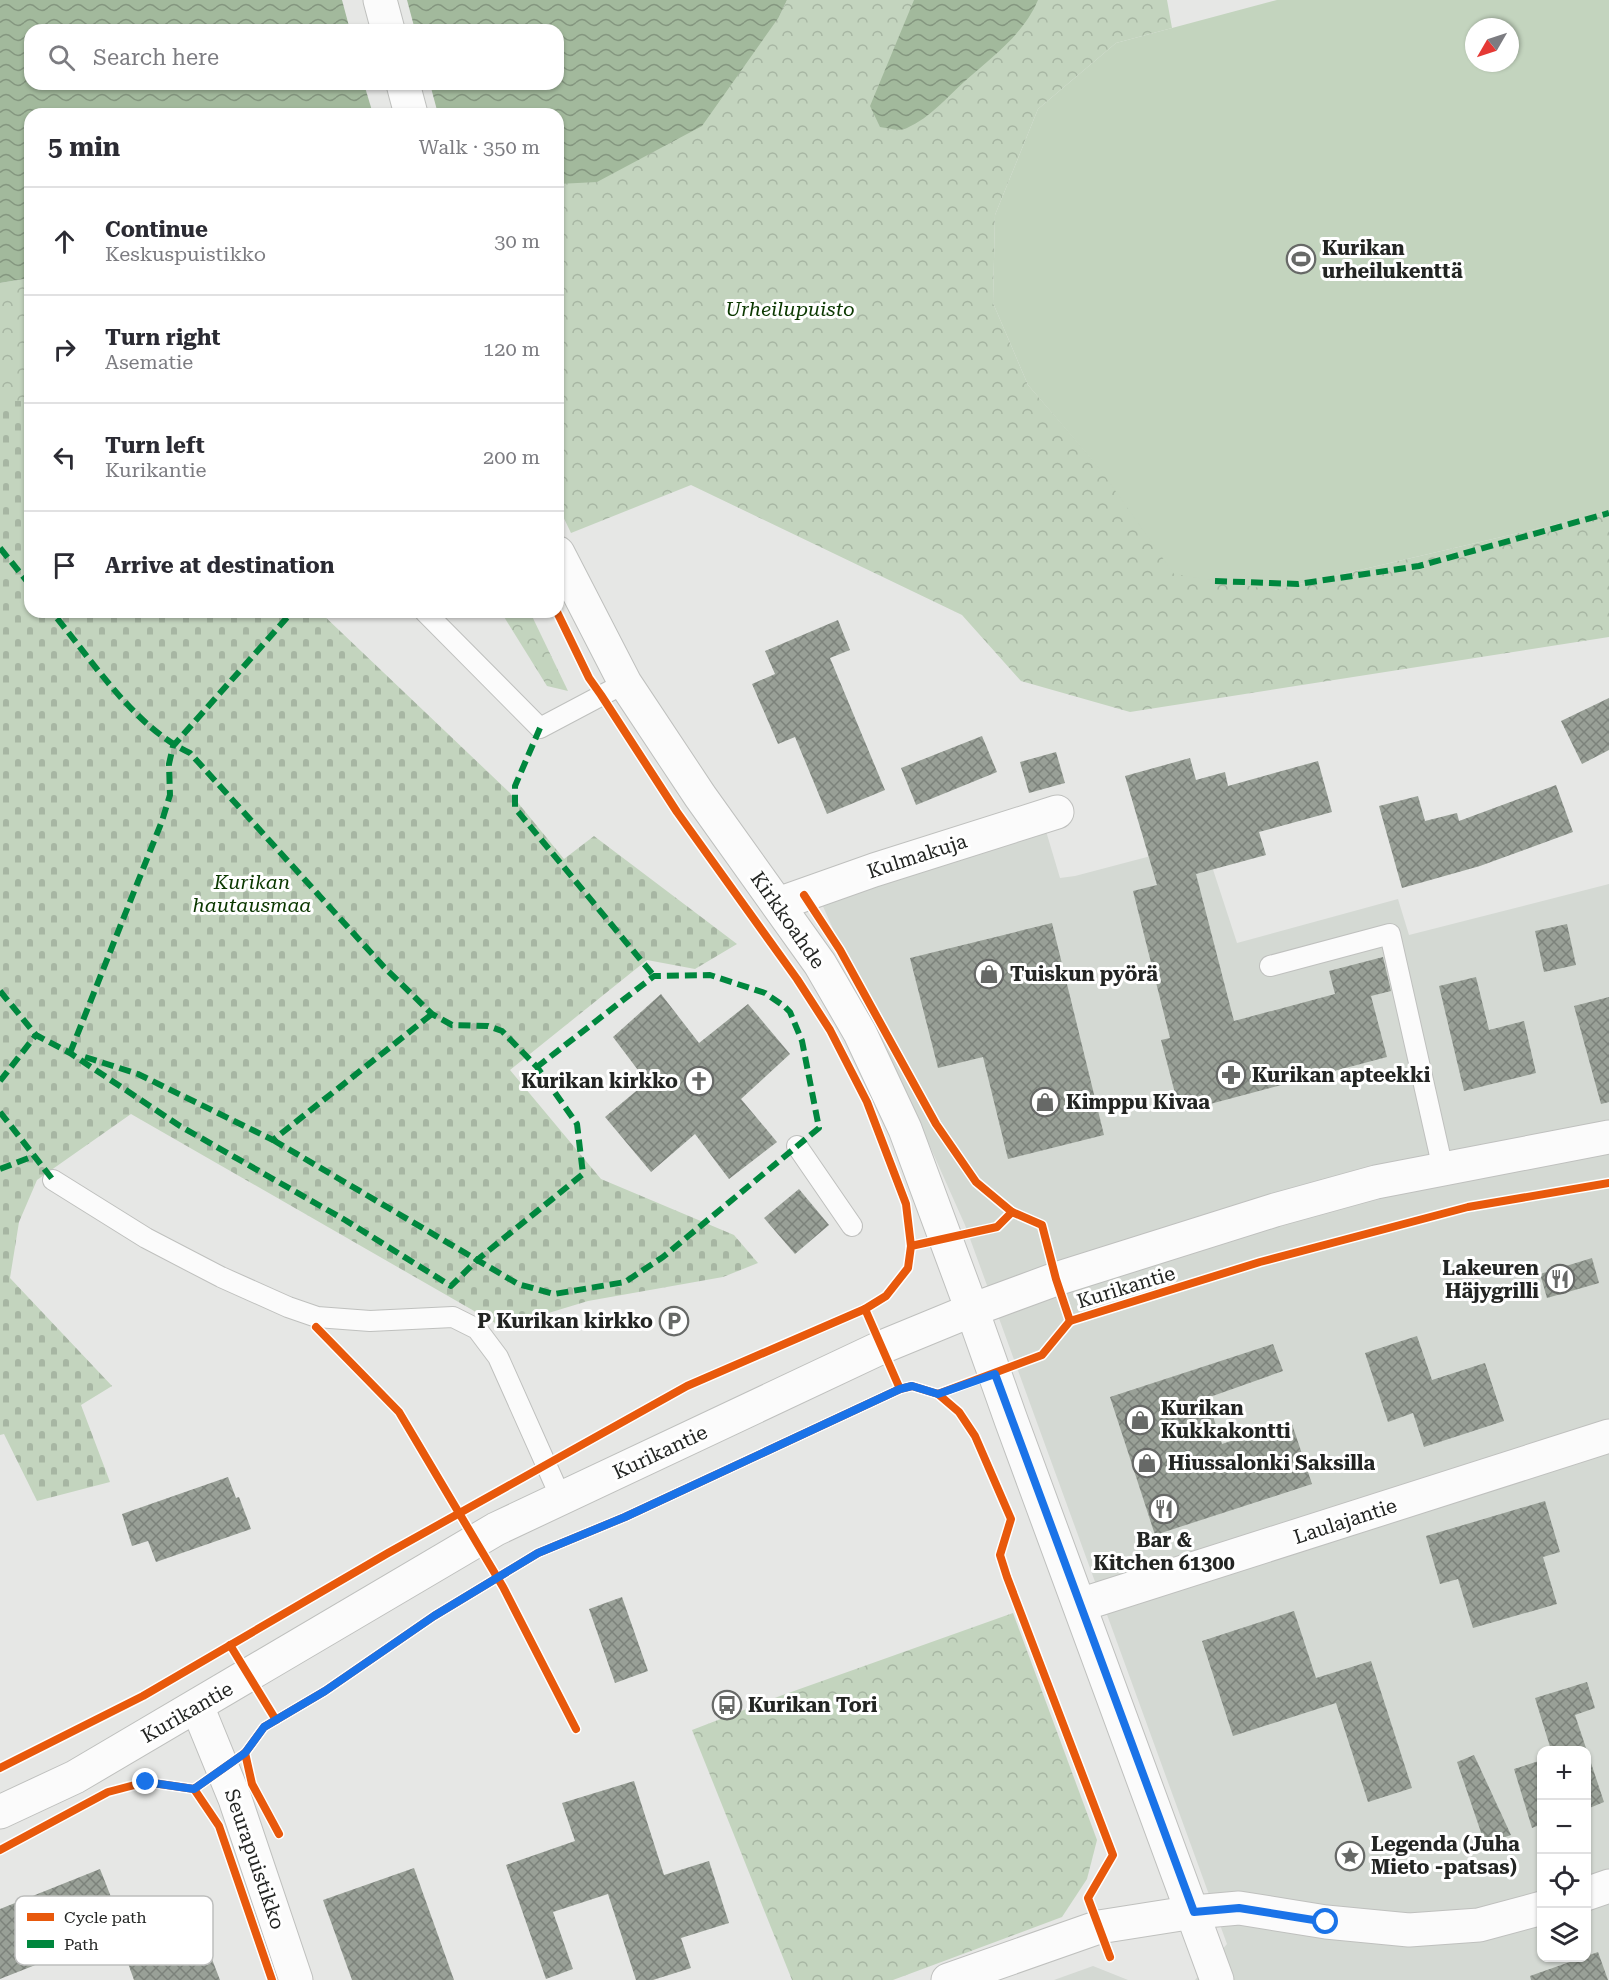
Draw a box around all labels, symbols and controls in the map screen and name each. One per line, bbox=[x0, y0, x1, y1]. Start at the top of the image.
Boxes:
north arrow bbox=[1465, 18, 1519, 72]
search box bbox=[24, 24, 564, 90]
icon: search bbox=[45, 41, 78, 74]
text: Search here bbox=[93, 45, 219, 70]
text: 5 min bbox=[48, 132, 120, 162]
text: Walk · 350 m bbox=[419, 135, 540, 159]
text: Continue bbox=[105, 217, 208, 242]
icon: ahead bbox=[48, 225, 81, 258]
text: 30 m bbox=[494, 229, 540, 253]
place label: Kurikan urheilukenttä bbox=[1322, 236, 1463, 283]
text: Keskuspuistikko bbox=[105, 242, 266, 266]
sports icon: Kurikan urheilukenttä bbox=[1285, 243, 1317, 275]
park label: Urheilupuisto bbox=[725, 297, 855, 321]
text: Turn right bbox=[105, 325, 220, 350]
icon: right bbox=[48, 333, 81, 366]
text: 120 m bbox=[483, 337, 540, 361]
text: Asematie bbox=[105, 350, 193, 374]
text: Turn left bbox=[105, 433, 205, 458]
icon: left bbox=[48, 441, 81, 474]
text: 200 m bbox=[483, 445, 540, 469]
text: Kurikantie bbox=[105, 458, 207, 482]
icon: arrive bbox=[48, 549, 81, 582]
text: Arrive at destination bbox=[105, 553, 334, 578]
street label: Kulmakuja bbox=[864, 829, 970, 883]
street label: Kirkkoahde bbox=[746, 867, 830, 973]
park label: Kurikan hautausmaa bbox=[193, 870, 311, 917]
shop icon: Tuiskun pyörä bbox=[973, 958, 1005, 990]
place label: Tuiskun pyörä bbox=[1010, 962, 1158, 986]
pharmacy icon: Kurikan apteekki bbox=[1215, 1059, 1247, 1091]
place label: Kurikan apteekki bbox=[1252, 1063, 1431, 1087]
church icon: Kurikan kirkko bbox=[683, 1065, 715, 1097]
place label: Kurikan kirkko bbox=[521, 1069, 678, 1093]
shop icon: Kimppu Kivaa bbox=[1029, 1086, 1061, 1118]
place label: Kimppu Kivaa bbox=[1066, 1090, 1210, 1114]
place label: Lakeuren Häjygrilli bbox=[1442, 1256, 1540, 1303]
street label: Kurikantie bbox=[1074, 1261, 1178, 1313]
restaurant icon: Lakeuren Häjygrilli bbox=[1544, 1263, 1576, 1295]
parking icon: P Kurikan kirkko bbox=[658, 1305, 690, 1337]
place label: P Kurikan kirkko bbox=[477, 1309, 653, 1333]
place label: Kurikan Kukkakontti bbox=[1161, 1396, 1291, 1443]
shop icon: Kurikan Kukkakontti bbox=[1124, 1404, 1156, 1436]
street label: Kurikantie bbox=[609, 1420, 711, 1484]
shop icon: Hiussalonki Saksilla bbox=[1131, 1447, 1163, 1479]
place label: Hiussalonki Saksilla bbox=[1168, 1451, 1375, 1475]
restaurant icon: Bar & Kitchen 61300 bbox=[1148, 1493, 1180, 1525]
street label: Laulajantie bbox=[1290, 1493, 1400, 1549]
place label: Bar & Kitchen 61300 bbox=[1093, 1528, 1235, 1575]
street label: Kurikantie bbox=[137, 1676, 237, 1748]
bus stop icon: Kurikan Tori bbox=[711, 1689, 743, 1721]
place label: Kurikan Tori bbox=[748, 1693, 878, 1717]
map controls bbox=[1537, 1746, 1591, 1962]
button: + bbox=[1537, 1746, 1591, 1800]
route end bbox=[132, 1768, 158, 1794]
street label: Seurapuistikko bbox=[220, 1786, 290, 1932]
button: − bbox=[1537, 1800, 1591, 1854]
place label: Legenda (Juha Mieto -patsas) bbox=[1371, 1832, 1520, 1879]
place icon: Legenda (Juha Mieto -patsas) bbox=[1334, 1840, 1366, 1872]
button: locate bbox=[1537, 1854, 1591, 1908]
legend bbox=[15, 1896, 213, 1965]
text: Cycle path bbox=[64, 1908, 147, 1927]
route start bbox=[1312, 1908, 1338, 1934]
button: layers bbox=[1537, 1908, 1591, 1962]
text: Path bbox=[64, 1935, 99, 1954]

